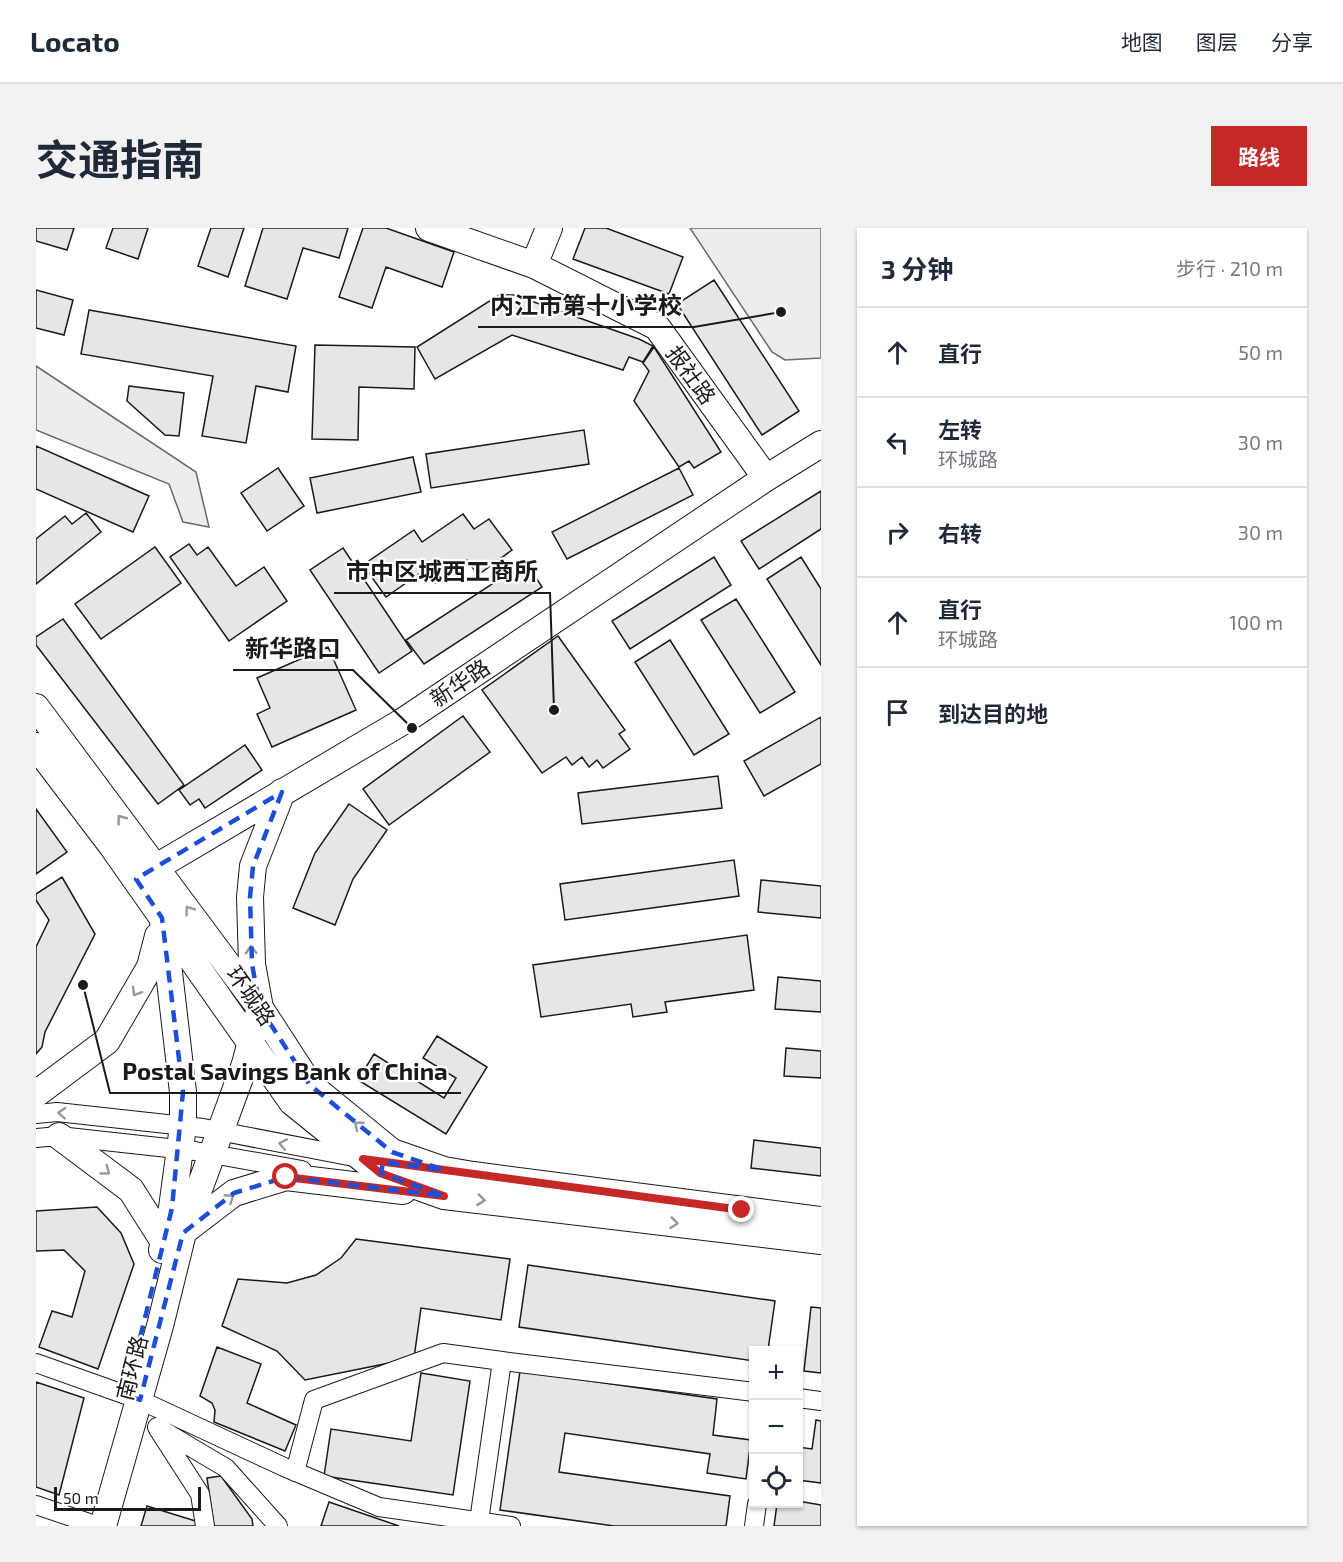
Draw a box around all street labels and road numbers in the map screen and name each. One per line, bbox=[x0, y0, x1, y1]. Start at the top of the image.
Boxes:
street label: 报社路 bbox=[662, 340, 722, 409]
street label: 新华路 bbox=[425, 653, 494, 711]
street label: 环城路 bbox=[222, 961, 281, 1030]
street label: 南环路 bbox=[110, 1333, 152, 1403]

